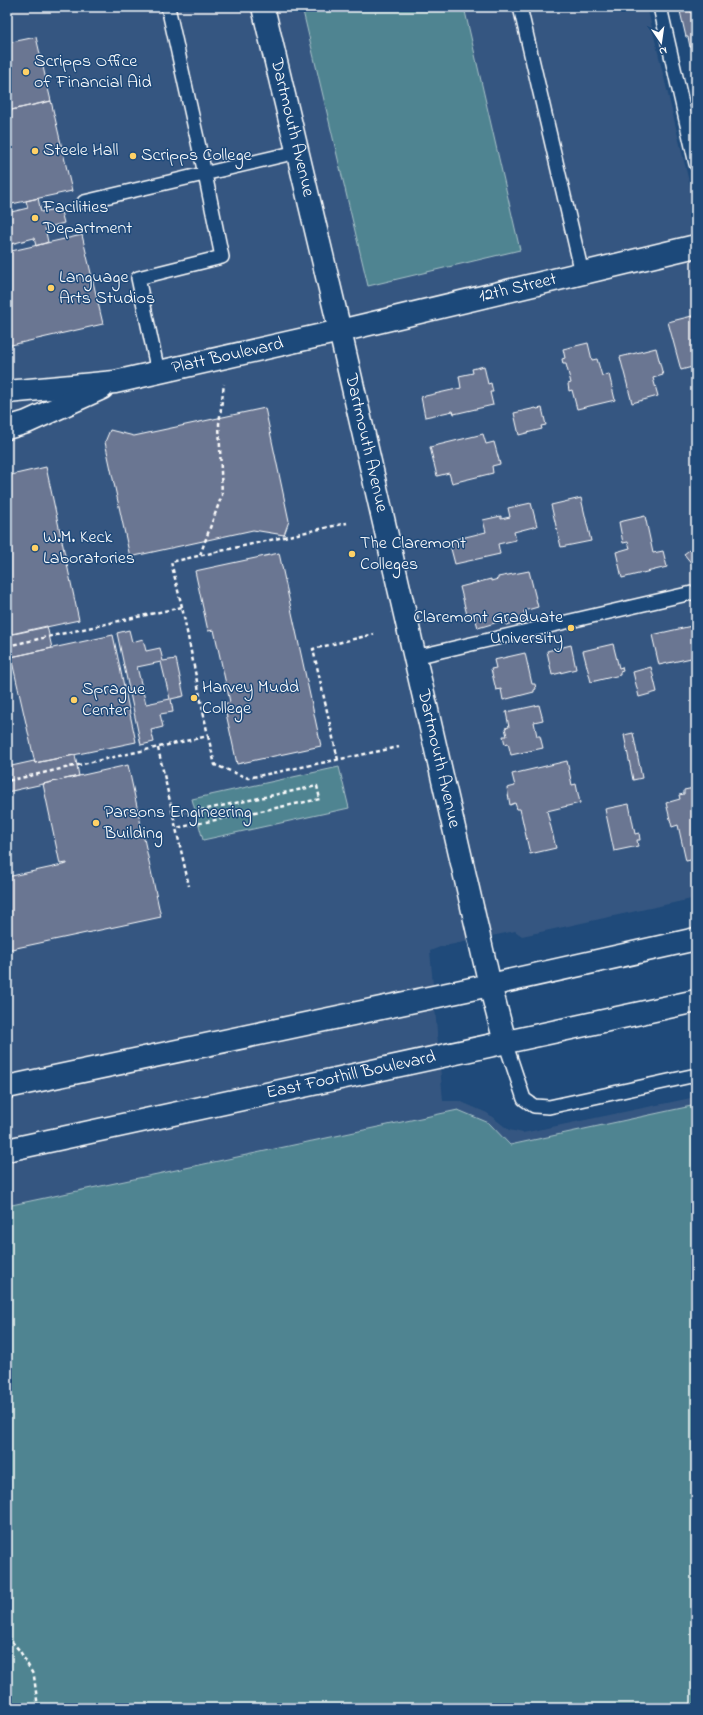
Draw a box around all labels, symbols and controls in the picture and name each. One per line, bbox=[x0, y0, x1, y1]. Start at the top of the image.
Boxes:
north arrow bbox=[641, 22, 681, 62]
text: N bbox=[658, 42, 668, 59]
place label: Scripps Office of Financial Aid bbox=[34, 49, 152, 96]
street label: Dartmouth Avenue bbox=[262, 55, 321, 200]
marker: Scripps Office of Financial Aid bbox=[21, 67, 31, 77]
place label: Steele Hall bbox=[43, 138, 119, 164]
place label: Scripps College bbox=[141, 143, 253, 170]
marker: Steele Hall bbox=[30, 146, 40, 156]
marker: Scripps College bbox=[128, 151, 138, 161]
place label: Facilities Department bbox=[42, 195, 132, 242]
marker: Facilities Department bbox=[30, 213, 40, 223]
place label: Language Arts Studios bbox=[59, 265, 155, 312]
street label: 12th Street bbox=[476, 267, 559, 310]
marker: Language Arts Studios bbox=[46, 283, 56, 293]
street label: Platt Boulevard bbox=[169, 331, 286, 382]
street label: Dartmouth Avenue bbox=[337, 370, 394, 516]
place label: W.M. Keck Laboratories bbox=[43, 525, 135, 572]
place label: The Claremont Colleges bbox=[360, 531, 466, 579]
marker: W.M. Keck Laboratories bbox=[30, 543, 40, 553]
marker: The Claremont Colleges bbox=[347, 549, 357, 559]
place label: Claremont Graduate University bbox=[413, 605, 564, 652]
marker: Claremont Graduate University bbox=[566, 623, 576, 633]
place label: Harvey Mudd College bbox=[202, 675, 299, 723]
place label: Sprague Center bbox=[82, 677, 146, 724]
street label: Dartmouth Avenue bbox=[409, 686, 467, 831]
marker: Harvey Mudd College bbox=[189, 693, 199, 703]
marker: Sprague Center bbox=[69, 695, 79, 705]
place label: Parsons Engineering Building bbox=[103, 800, 252, 848]
marker: Parsons Engineering Building bbox=[91, 818, 101, 828]
street label: East Foothill Boulevard bbox=[264, 1045, 438, 1107]

